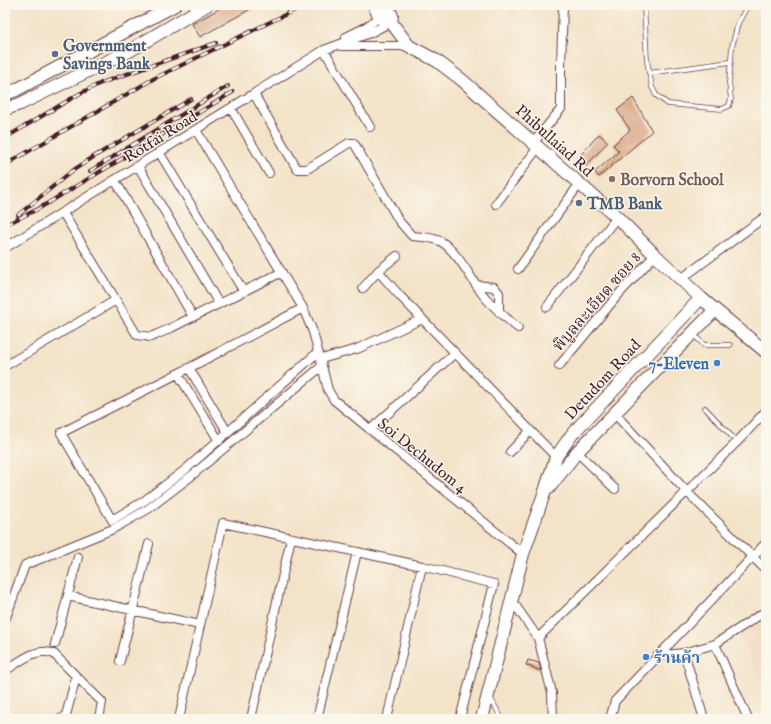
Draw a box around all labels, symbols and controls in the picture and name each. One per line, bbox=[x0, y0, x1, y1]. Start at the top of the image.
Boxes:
place label: Government Savings Bank bbox=[63, 37, 151, 75]
marker: Government Savings Bank bbox=[50, 49, 60, 59]
street label: Phibullaiad Rd bbox=[510, 101, 597, 182]
street label: Rotfai Road bbox=[121, 107, 202, 168]
place label: Borvorn School bbox=[620, 171, 724, 191]
marker: Borvorn School bbox=[607, 174, 617, 184]
place label: TMB Bank bbox=[586, 195, 663, 215]
marker: TMB Bank bbox=[574, 198, 584, 208]
street label: พิบูลละเอียด ซอย 8 bbox=[549, 249, 646, 356]
street label: Detudom Road bbox=[561, 335, 646, 425]
place label: 7-Eleven bbox=[648, 355, 709, 375]
marker: 7-Eleven bbox=[712, 358, 722, 368]
street label: Soi Dechudom 4 bbox=[373, 414, 471, 499]
place label: ร้านค้า bbox=[654, 649, 700, 669]
marker: ร้านค้า bbox=[641, 652, 651, 662]

